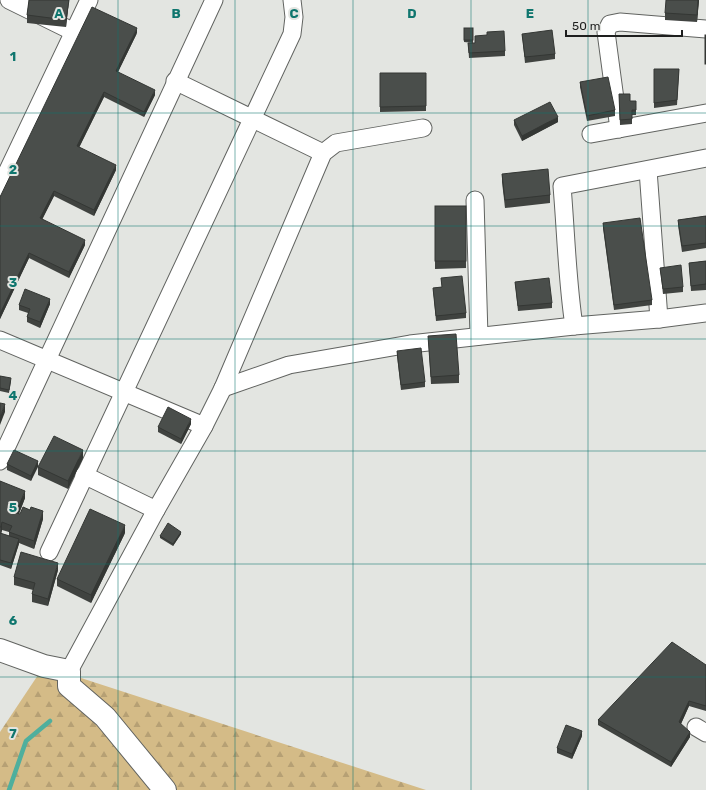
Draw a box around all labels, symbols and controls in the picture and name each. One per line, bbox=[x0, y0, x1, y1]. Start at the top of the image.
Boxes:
text: A bbox=[54, 6, 64, 21]
text: B bbox=[171, 6, 181, 21]
text: C bbox=[289, 6, 299, 21]
text: D bbox=[407, 6, 417, 21]
text: E bbox=[526, 6, 534, 21]
scale bar bbox=[566, 12, 682, 38]
text: 50 m bbox=[572, 19, 600, 33]
text: 1 bbox=[10, 49, 16, 64]
text: 2 bbox=[9, 162, 17, 177]
text: 3 bbox=[9, 275, 18, 290]
text: 4 bbox=[9, 388, 18, 403]
text: 5 bbox=[9, 500, 17, 515]
text: 6 bbox=[9, 613, 18, 628]
text: 7 bbox=[9, 726, 17, 741]

